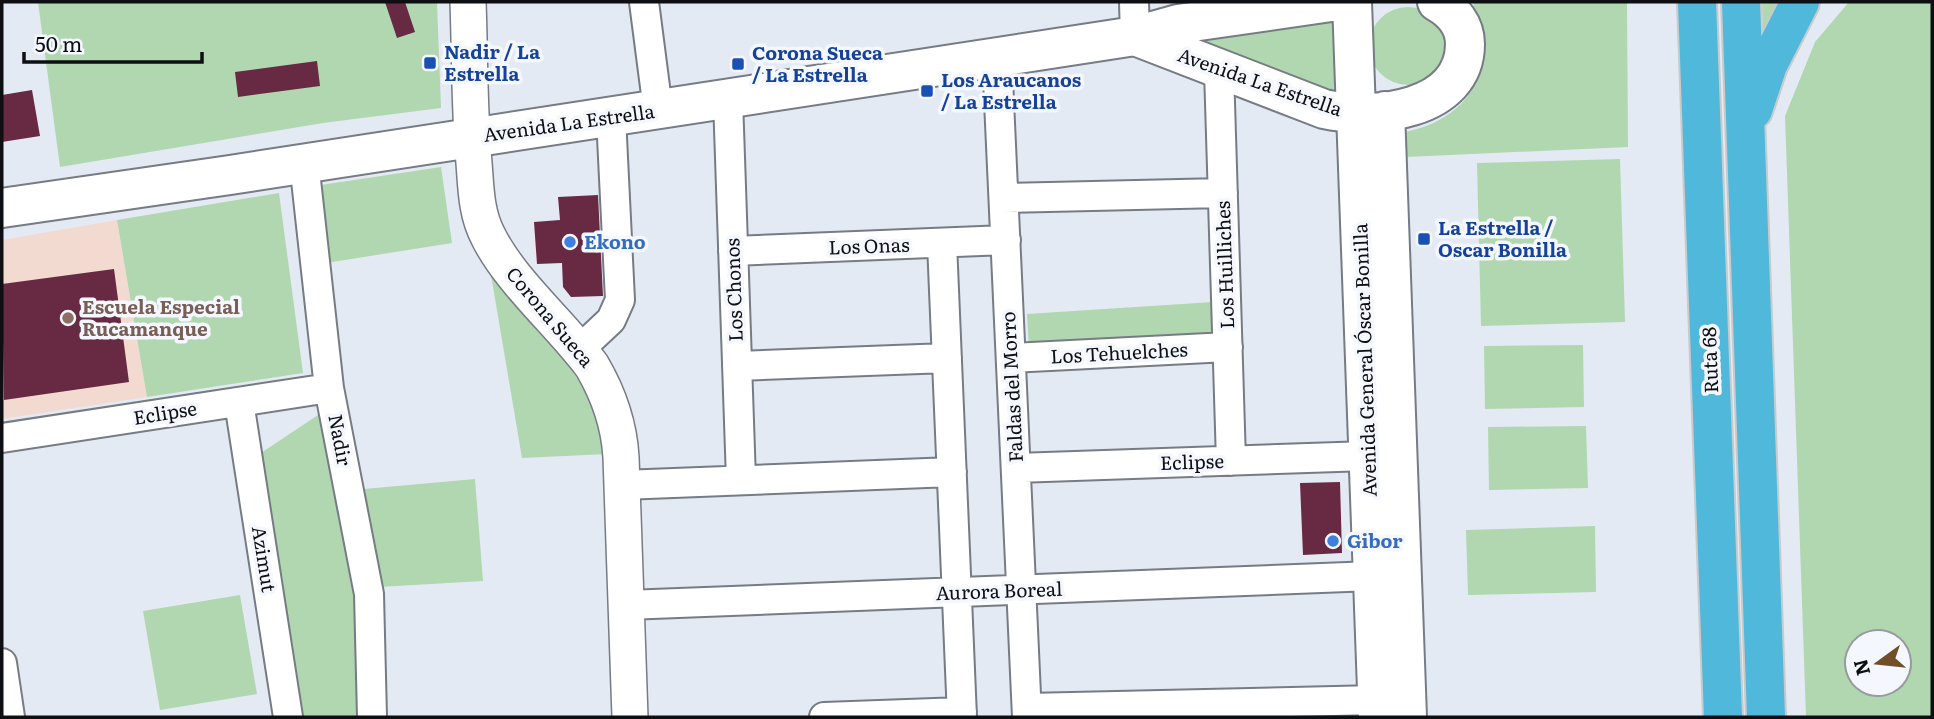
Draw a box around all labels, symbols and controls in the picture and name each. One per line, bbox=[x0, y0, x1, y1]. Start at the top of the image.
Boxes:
scale bar bbox=[24, 21, 203, 65]
text: 50 m bbox=[35, 27, 82, 58]
place label: Nadir / La Estrella bbox=[444, 37, 540, 87]
place label: Corona Sueca / La Estrella bbox=[752, 38, 883, 88]
street label: Avenida La Estrella bbox=[1174, 40, 1347, 123]
marker: Nadir / La Estrella bbox=[422, 55, 438, 71]
marker: Corona Sueca / La Estrella bbox=[730, 56, 746, 72]
place label: Los Araucanos / La Estrella bbox=[941, 65, 1081, 115]
marker: Los Araucanos / La Estrella bbox=[919, 83, 935, 99]
street label: Avenida La Estrella bbox=[481, 96, 657, 148]
street label: Los Huilliches bbox=[1208, 200, 1240, 330]
place label: La Estrella / Oscar Bonilla bbox=[1438, 213, 1567, 263]
street label: Avenida General Óscar Bonilla bbox=[1345, 222, 1383, 497]
place label: Ekono bbox=[584, 227, 646, 255]
street label: Los Onas bbox=[828, 230, 910, 260]
marker: La Estrella / Oscar Bonilla bbox=[1416, 231, 1432, 247]
marker: Ekono bbox=[562, 234, 578, 250]
street label: Los Chonos bbox=[717, 237, 749, 342]
street label: Corona Sueca bbox=[500, 260, 602, 373]
place label: Escuela Especial Rucamanque bbox=[82, 292, 240, 342]
marker: Escuela Especial Rucamanque bbox=[60, 310, 76, 326]
street label: Faldas del Morro bbox=[993, 311, 1029, 463]
street label: Ruta 68 bbox=[1694, 326, 1724, 394]
street label: Los Tehuelches bbox=[1050, 334, 1189, 370]
street label: Eclipse bbox=[131, 393, 199, 431]
street label: Nadir bbox=[322, 412, 360, 468]
street label: Eclipse bbox=[1159, 446, 1225, 476]
street label: Azimut bbox=[246, 524, 284, 594]
place label: Gibor bbox=[1347, 526, 1403, 554]
marker: Gibor bbox=[1325, 533, 1341, 549]
street label: Aurora Boreal bbox=[935, 574, 1063, 606]
north arrow bbox=[1843, 628, 1913, 698]
text: N bbox=[1845, 656, 1876, 679]

